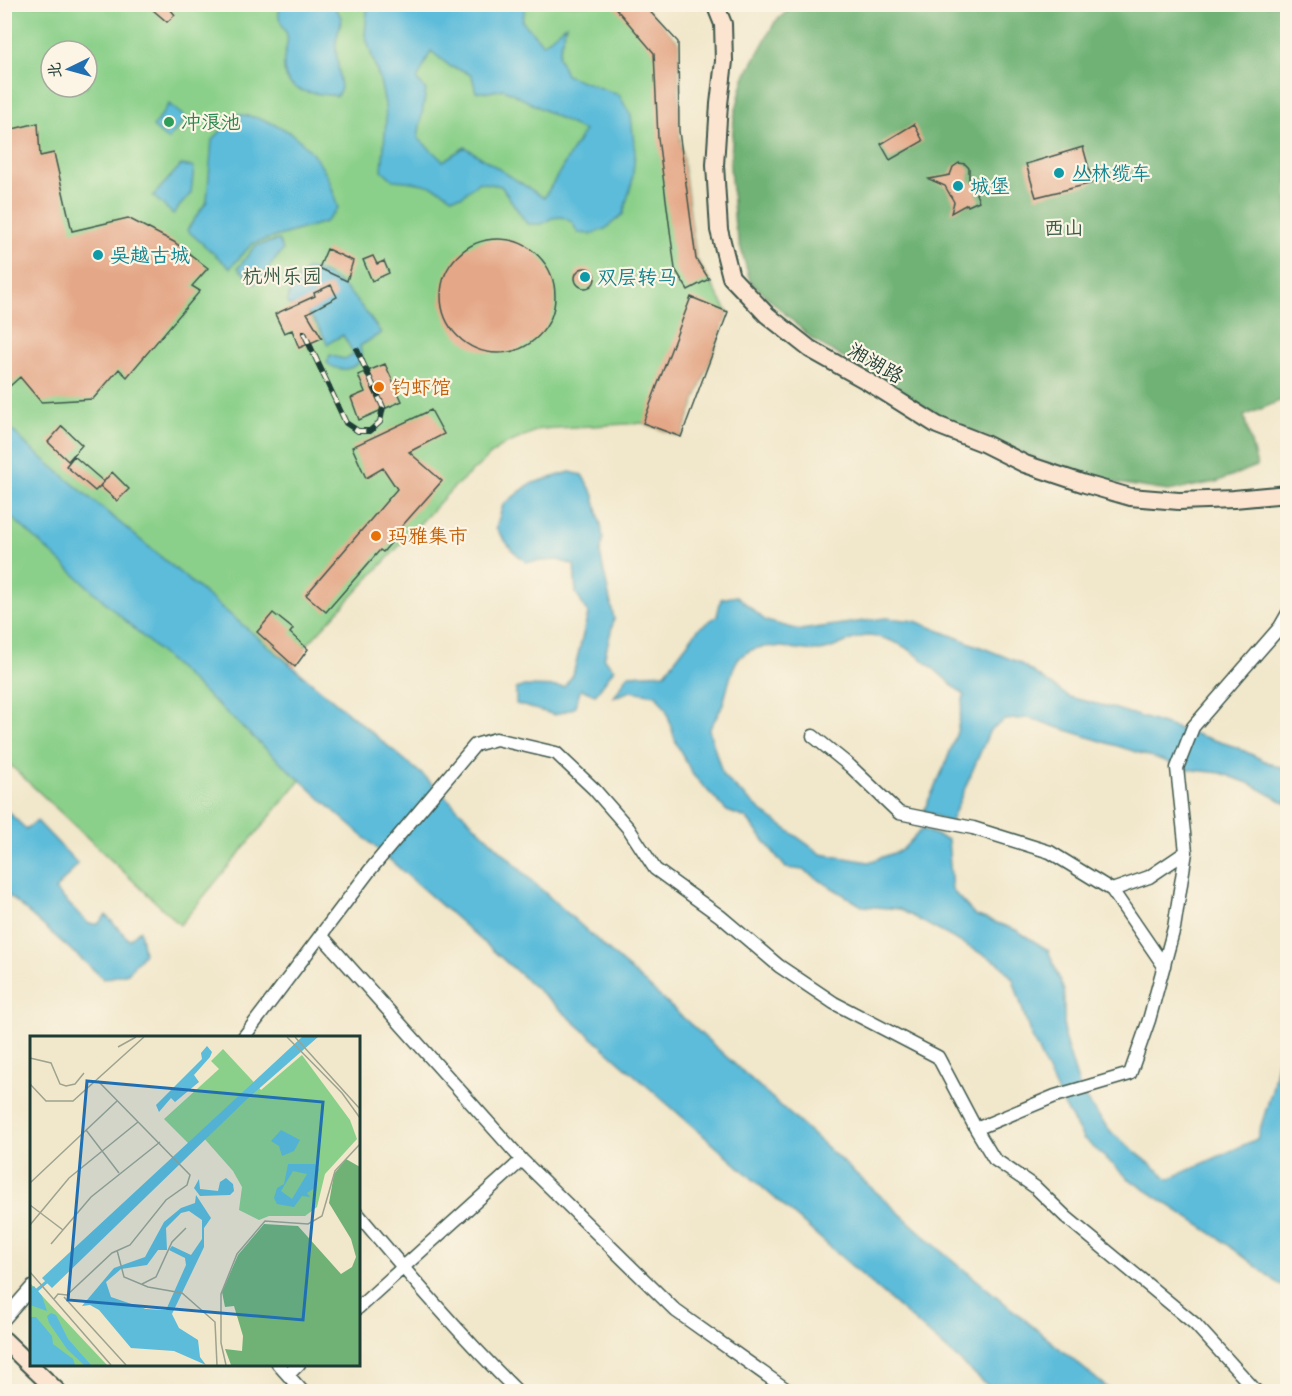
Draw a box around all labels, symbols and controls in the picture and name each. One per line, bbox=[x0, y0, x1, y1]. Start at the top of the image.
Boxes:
north arrow bbox=[39, 39, 99, 99]
text: 北 bbox=[44, 61, 66, 79]
place label: 冲浪池 bbox=[181, 110, 241, 135]
marker: 冲浪池 bbox=[162, 115, 176, 129]
place label: 丛林缆车 bbox=[1071, 161, 1151, 186]
marker: 丛林缆车 bbox=[1052, 166, 1066, 180]
place label: 城堡 bbox=[970, 174, 1010, 199]
marker: 城堡 bbox=[951, 179, 965, 193]
park label: 西山 bbox=[1044, 216, 1084, 241]
place label: 吴越古城 bbox=[110, 243, 190, 268]
marker: 吴越古城 bbox=[91, 248, 105, 262]
park label: 杭州乐园 bbox=[242, 264, 322, 289]
place label: 双层转马 bbox=[597, 265, 677, 290]
marker: 双层转马 bbox=[578, 270, 592, 284]
street label: 湘湖路 bbox=[844, 338, 909, 390]
place label: 钓虾馆 bbox=[391, 375, 451, 400]
marker: 钓虾馆 bbox=[372, 380, 386, 394]
place label: 玛雅集市 bbox=[388, 524, 468, 549]
marker: 玛雅集市 bbox=[369, 529, 383, 543]
inset map bbox=[30, 1036, 360, 1366]

